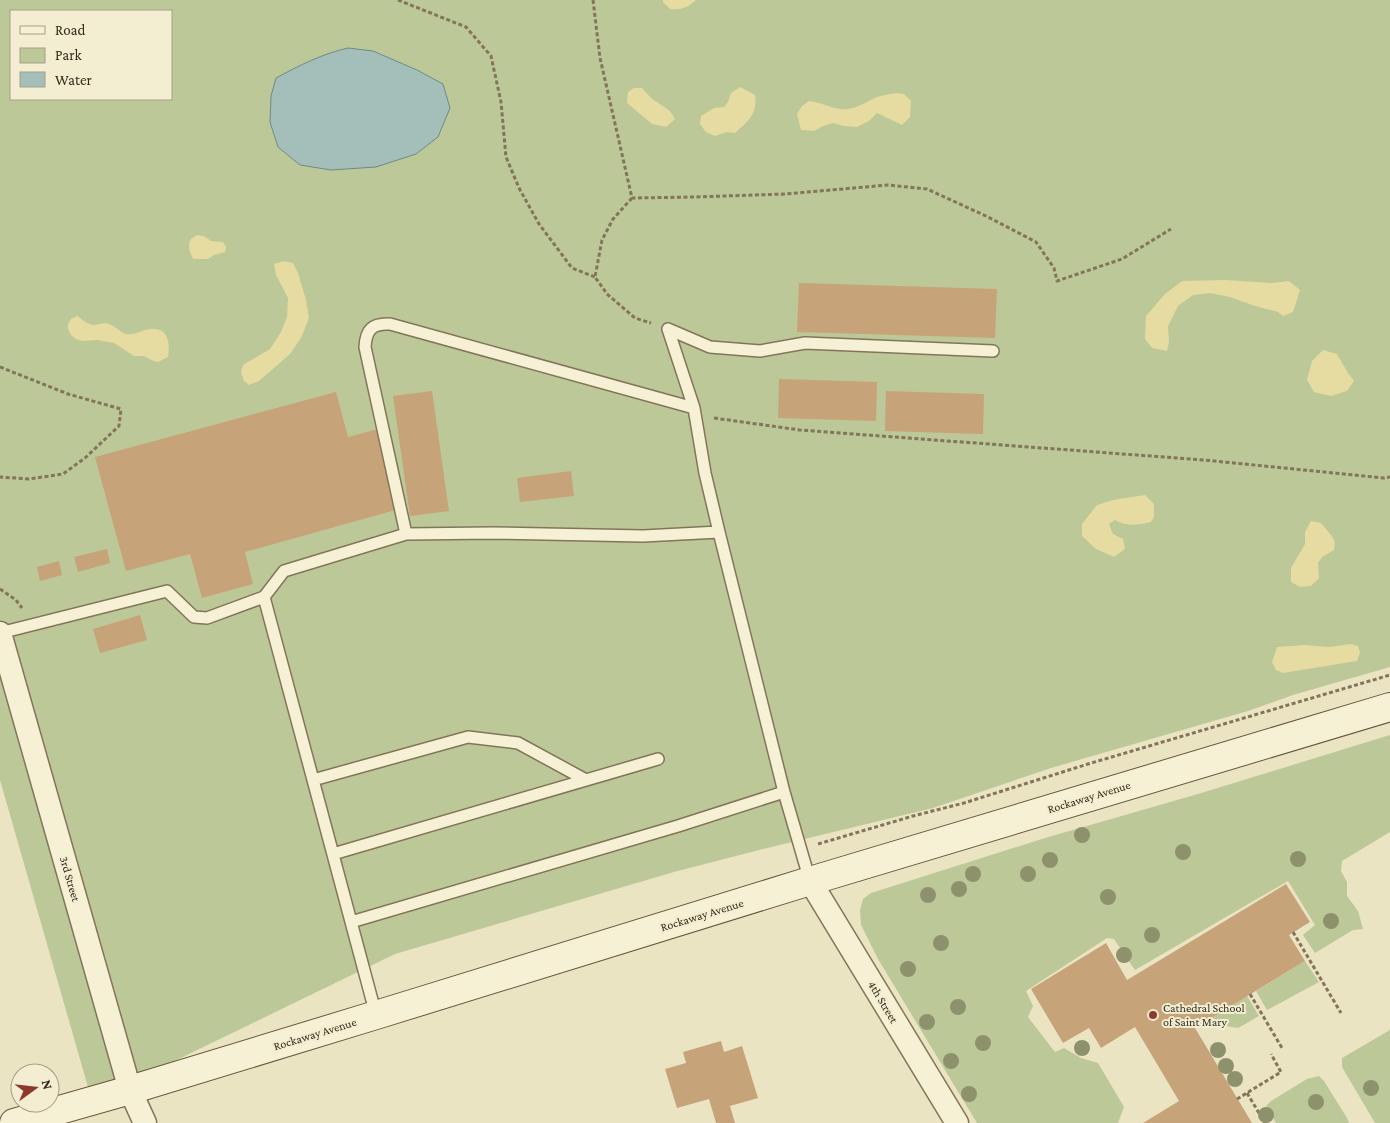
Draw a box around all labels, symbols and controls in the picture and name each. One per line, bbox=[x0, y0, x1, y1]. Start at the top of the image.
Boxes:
legend bbox=[10, 10, 172, 100]
text: Road bbox=[55, 22, 86, 38]
text: Park bbox=[55, 47, 82, 63]
text: Water bbox=[55, 72, 92, 88]
street label: Rockaway Avenue bbox=[1046, 778, 1132, 816]
street label: 3rd Street bbox=[57, 855, 83, 904]
street label: Rockaway Avenue bbox=[659, 896, 745, 934]
street label: 4th Street bbox=[865, 978, 902, 1027]
place label: Cathedral School of Saint Mary bbox=[1163, 1001, 1245, 1029]
marker: Cathedral School of Saint Mary bbox=[1147, 1009, 1159, 1021]
street label: Rockaway Avenue bbox=[272, 1015, 358, 1053]
north arrow bbox=[10, 1063, 60, 1113]
text: N bbox=[39, 1078, 57, 1092]

